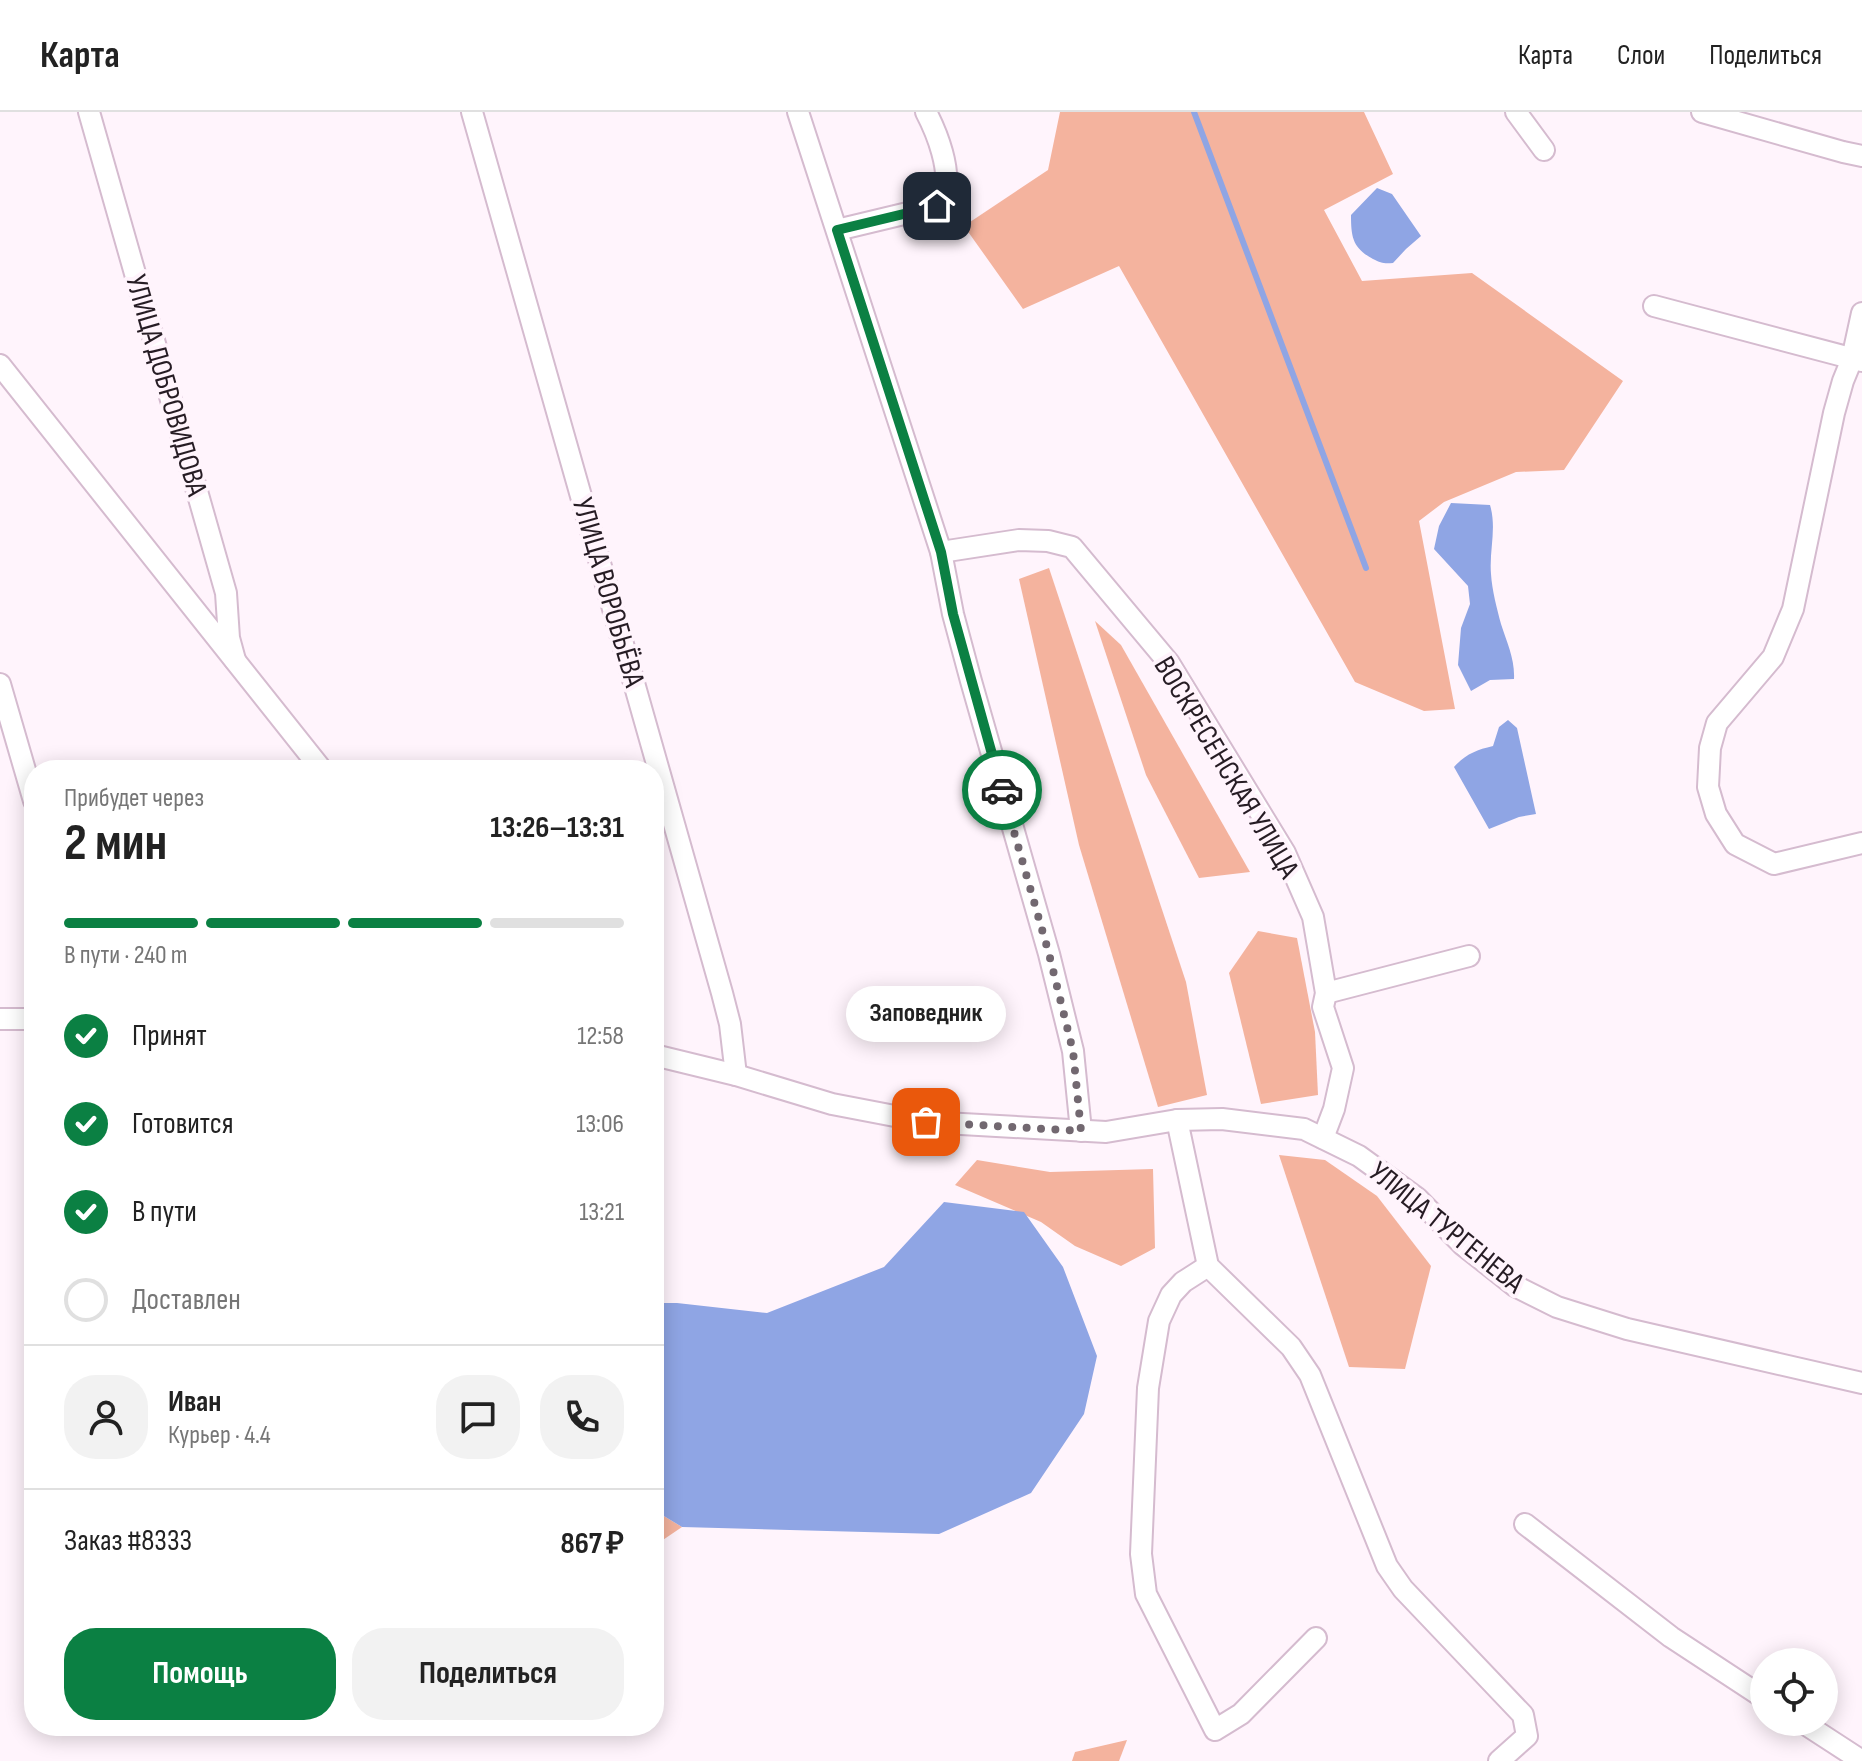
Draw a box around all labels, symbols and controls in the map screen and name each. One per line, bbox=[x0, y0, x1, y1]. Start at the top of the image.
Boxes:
text: Карта bbox=[40, 33, 120, 78]
text: Карта bbox=[1518, 39, 1573, 72]
text: Слои bbox=[1617, 39, 1665, 72]
text: Поделиться bbox=[1709, 39, 1822, 72]
pin bbox=[903, 172, 971, 240]
icon: home bbox=[915, 184, 959, 228]
street label: УЛИЦА ДОБРОВИДОВА bbox=[117, 270, 215, 500]
street label: УЛИЦА ВОРОБЬЁВА bbox=[564, 494, 652, 691]
street label: ВОСКРЕСЕНСКАЯ УЛИЦА bbox=[1146, 650, 1307, 885]
courier bbox=[962, 750, 1042, 830]
icon: car bbox=[980, 768, 1024, 812]
text: Прибудет через bbox=[64, 783, 204, 814]
text: 13:26–13:31 bbox=[490, 810, 624, 846]
text: 2 мин bbox=[64, 812, 167, 875]
text: В пути · 240 m bbox=[64, 940, 188, 971]
callout: Заповедник bbox=[846, 986, 1006, 1042]
text: Заповедник bbox=[870, 998, 982, 1029]
icon: check bbox=[64, 1014, 108, 1058]
text: Принят bbox=[132, 1018, 207, 1054]
text: 12:58 bbox=[577, 1021, 624, 1052]
pin bbox=[892, 1088, 960, 1156]
icon: bag bbox=[904, 1100, 948, 1144]
icon: check bbox=[64, 1102, 108, 1146]
text: Готовится bbox=[132, 1106, 233, 1142]
text: 13:06 bbox=[576, 1109, 624, 1140]
street label: УЛИЦА ТУРГЕНЕВА bbox=[1362, 1154, 1531, 1301]
icon: check bbox=[64, 1190, 108, 1234]
text: В пути bbox=[132, 1194, 197, 1230]
text: 13:21 bbox=[579, 1197, 624, 1228]
text: Доставлен bbox=[132, 1282, 241, 1318]
button: person bbox=[64, 1375, 148, 1459]
button: chat bbox=[436, 1375, 520, 1459]
button: phone bbox=[540, 1375, 624, 1459]
text: Иван bbox=[168, 1384, 221, 1420]
text: Курьер · 4.4 bbox=[168, 1420, 271, 1451]
text: Заказ #8333 bbox=[64, 1523, 192, 1559]
text: 867 ₽ bbox=[560, 1526, 624, 1562]
button: Помощь bbox=[64, 1628, 336, 1720]
button: Поделиться bbox=[352, 1628, 624, 1720]
map controls bbox=[1750, 1648, 1838, 1736]
button: locate bbox=[1750, 1648, 1838, 1736]

